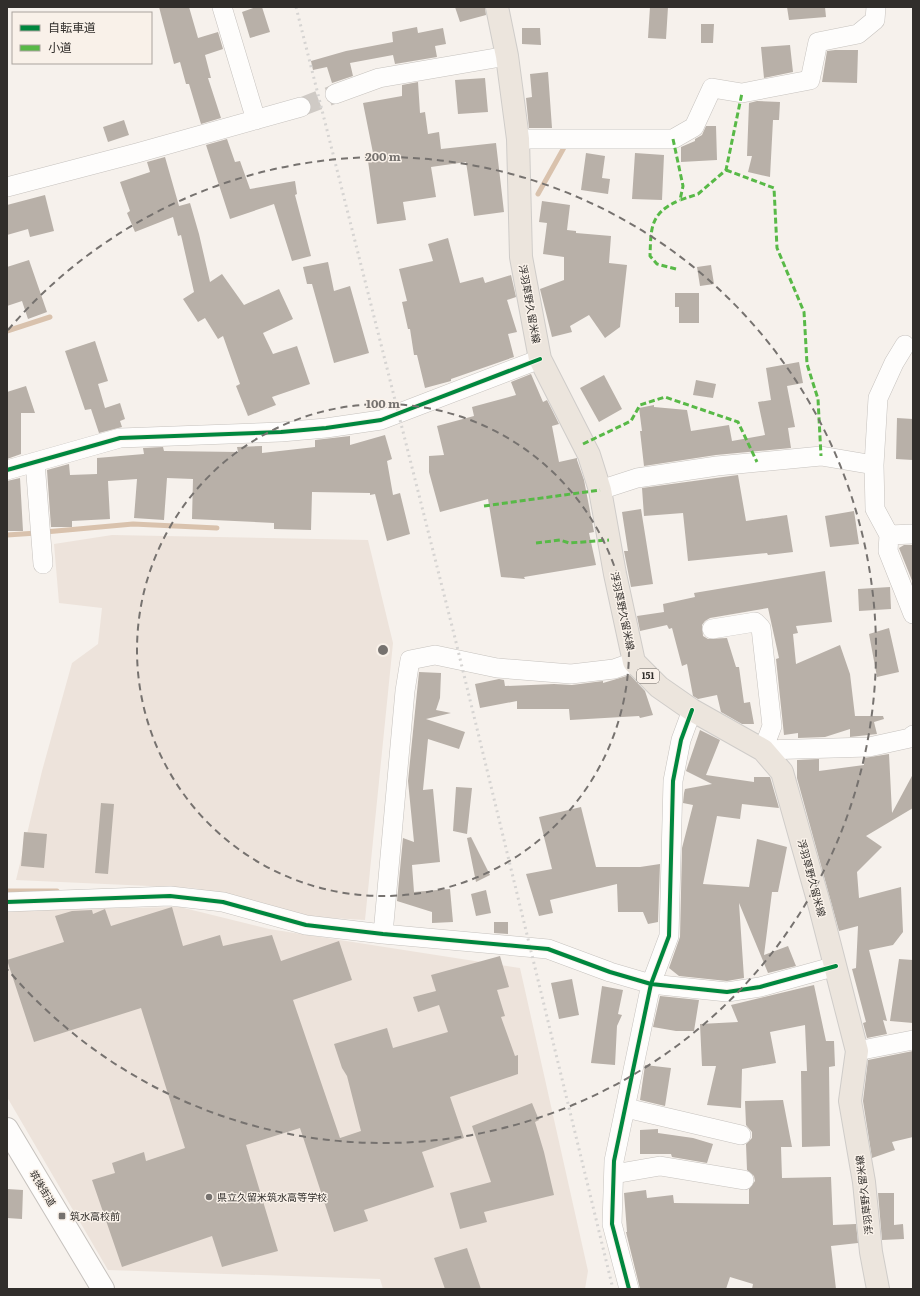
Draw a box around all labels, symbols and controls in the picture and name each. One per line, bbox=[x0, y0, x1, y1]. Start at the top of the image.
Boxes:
legend bbox=[12, 12, 152, 64]
text: 自転車道 bbox=[48, 18, 96, 36]
text: 小道 bbox=[48, 38, 72, 56]
text: 200 m bbox=[365, 147, 401, 165]
street label: 浮羽草野久留米線 bbox=[516, 263, 545, 345]
text: 100 m bbox=[366, 394, 400, 412]
street label: 浮羽草野久留米線 bbox=[608, 570, 639, 652]
centre of rings bbox=[376, 643, 390, 657]
road number: 151 bbox=[637, 669, 659, 683]
street label: 浮羽草野久留米線 bbox=[795, 837, 830, 918]
street label: 浮羽草野久留米線 bbox=[851, 1154, 876, 1236]
street label: 筑後街道 bbox=[27, 1167, 60, 1209]
place label: 県立久留米筑水高等学校 bbox=[217, 1189, 327, 1204]
marker: 県立久留米筑水高等学校 bbox=[204, 1192, 214, 1202]
place label: 筑水高校前 bbox=[70, 1208, 120, 1223]
marker: 筑水高校前 bbox=[57, 1211, 67, 1221]

